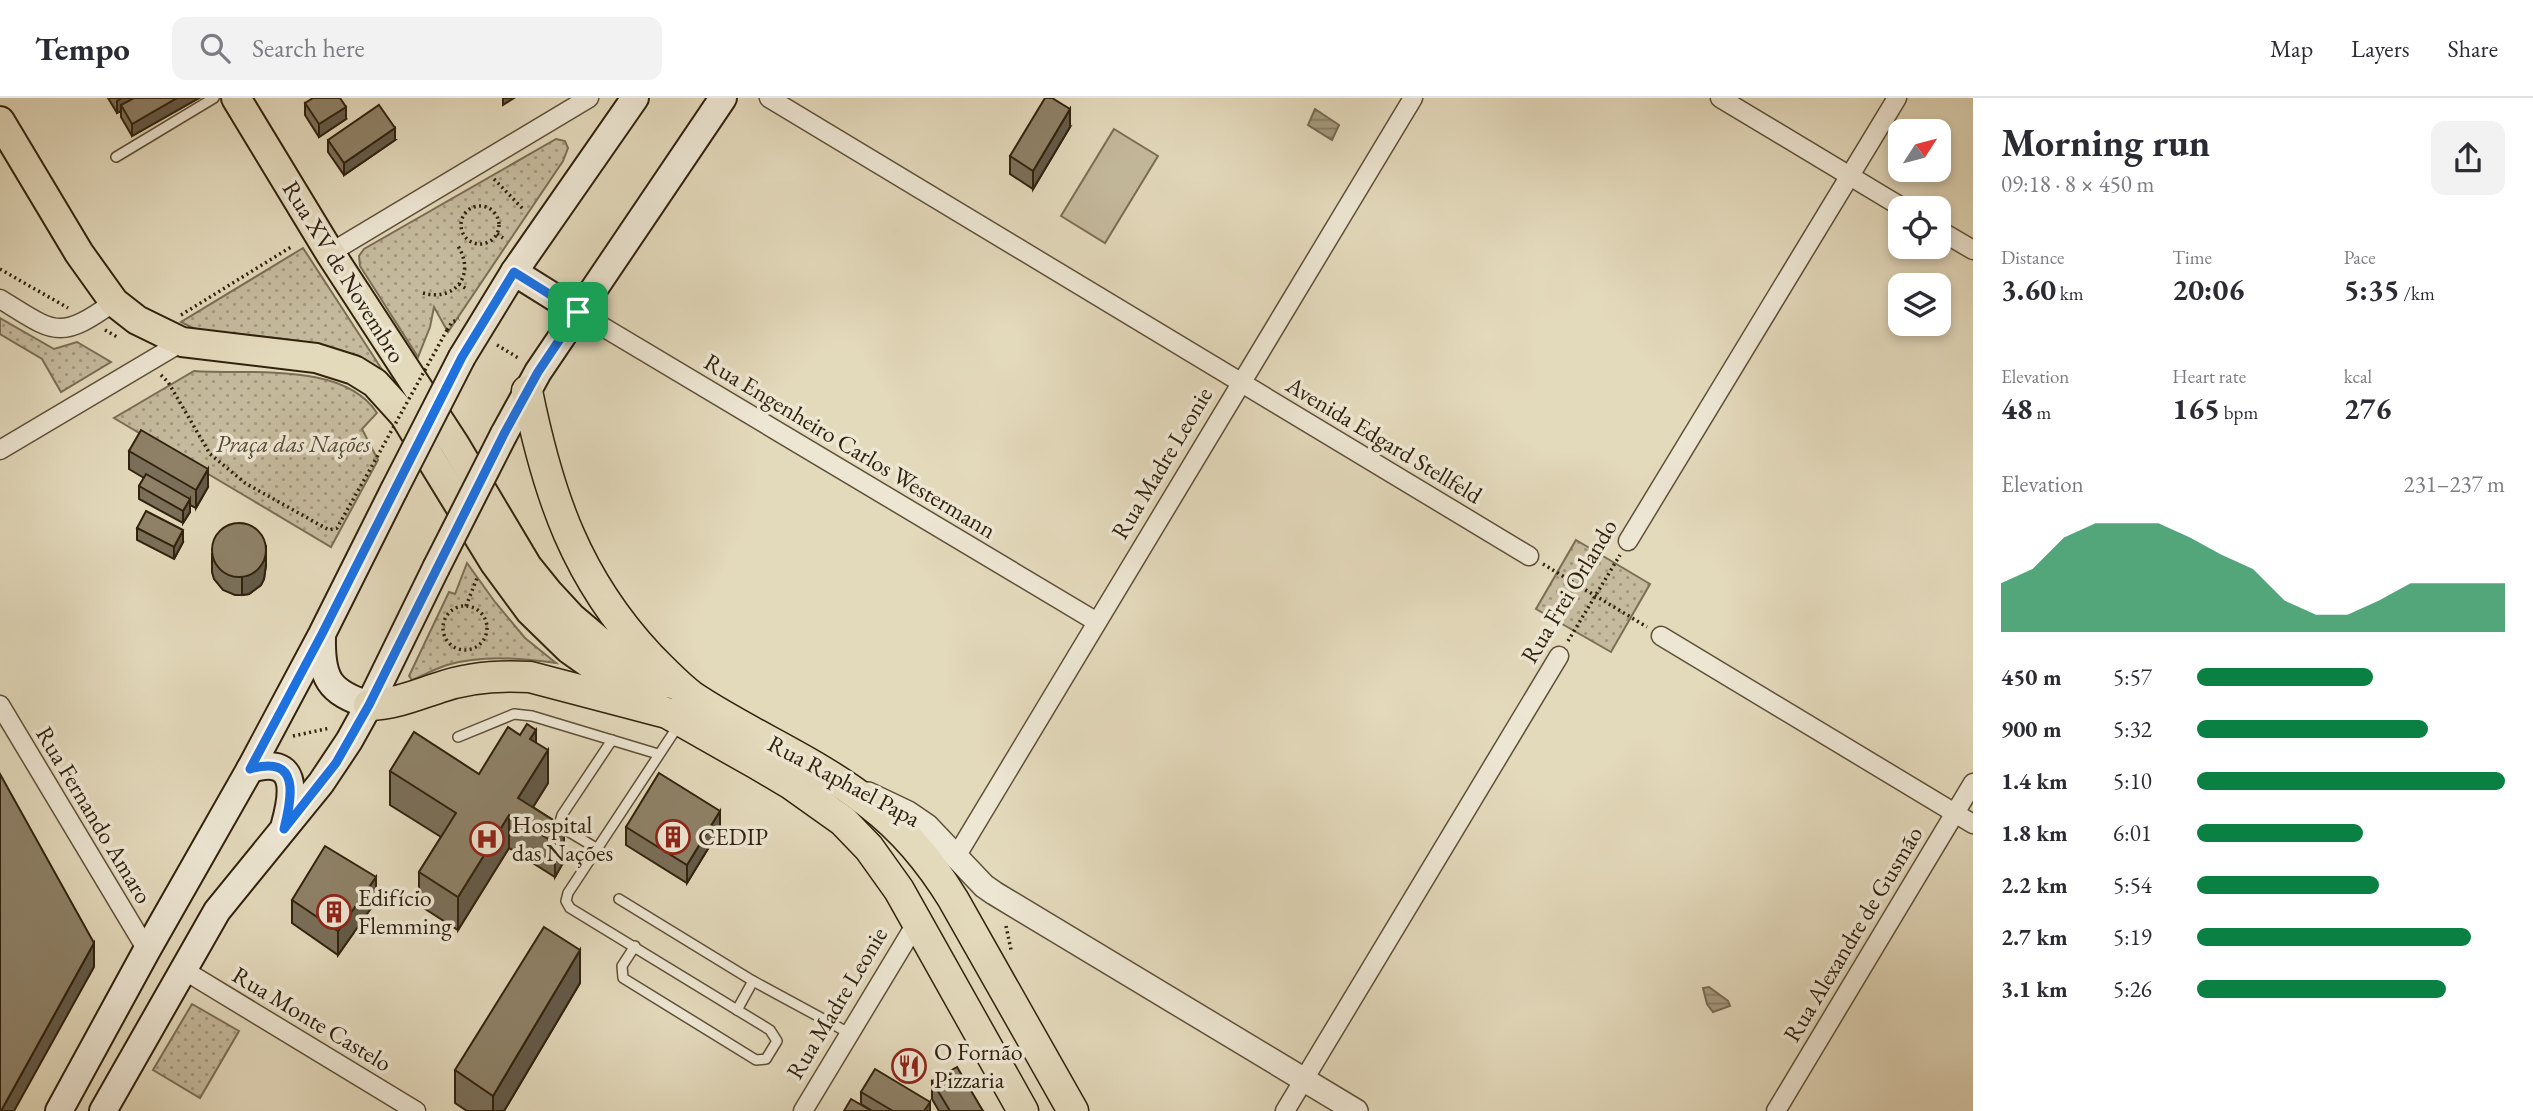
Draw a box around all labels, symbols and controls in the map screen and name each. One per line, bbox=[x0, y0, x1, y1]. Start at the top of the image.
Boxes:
search box bbox=[172, 17, 662, 80]
text: Tempo bbox=[35, 27, 130, 70]
icon: search bbox=[196, 29, 234, 67]
text: Search here bbox=[252, 31, 365, 65]
text: Map bbox=[2270, 33, 2313, 64]
text: Layers bbox=[2351, 33, 2410, 64]
text: Share bbox=[2448, 33, 2498, 64]
text: Morning run bbox=[2001, 118, 2210, 167]
north arrow bbox=[1888, 119, 1951, 182]
map controls bbox=[1888, 119, 1951, 336]
button: share bbox=[2431, 121, 2505, 195]
text: 09:18 · 8 × 450 m bbox=[2001, 169, 2154, 199]
street label: Rua XV de Novembro bbox=[276, 175, 413, 369]
button: locate bbox=[1888, 196, 1951, 259]
text: Distance bbox=[2001, 245, 2064, 270]
text: Time bbox=[2172, 245, 2212, 270]
text: Pace bbox=[2344, 245, 2376, 270]
text: 3.60 bbox=[2001, 270, 2056, 309]
text: 20:06 bbox=[2172, 270, 2244, 309]
text: 5:35 bbox=[2344, 270, 2400, 309]
button: layers bbox=[1888, 273, 1951, 336]
text: km bbox=[2056, 281, 2084, 306]
text: /km bbox=[2400, 281, 2435, 306]
pin bbox=[548, 282, 608, 342]
icon: arrive bbox=[559, 293, 597, 331]
street label: Rua Engenheiro Carlos Westermann bbox=[699, 346, 1002, 545]
text: Elevation bbox=[2001, 364, 2069, 389]
text: Heart rate bbox=[2172, 364, 2246, 389]
text: kcal bbox=[2344, 364, 2372, 389]
street label: Avenida Edgard Stellfeld bbox=[1280, 368, 1489, 511]
street label: Rua Madre Leonie bbox=[1104, 381, 1219, 544]
text: 48 bbox=[2001, 389, 2033, 428]
text: 165 bbox=[2172, 389, 2220, 428]
text: 276 bbox=[2344, 389, 2391, 428]
text: m bbox=[2033, 400, 2051, 425]
text: bpm bbox=[2220, 400, 2258, 425]
park label: Praça das Nações bbox=[216, 428, 371, 459]
text: Elevation bbox=[2001, 469, 2084, 499]
text: 231–237 m bbox=[2404, 469, 2505, 499]
street label: Rua Frei Orlando bbox=[1513, 513, 1624, 669]
text: 450 m bbox=[2001, 662, 2062, 692]
text: 5:57 bbox=[2113, 662, 2152, 692]
text: 900 m bbox=[2001, 714, 2062, 744]
text: 5:32 bbox=[2113, 714, 2152, 744]
street label: Rua Fernando Amaro bbox=[29, 720, 160, 909]
street label: Rua Raphael Papa bbox=[763, 727, 926, 834]
text: 1.4 km bbox=[2001, 766, 2068, 796]
text: 5:10 bbox=[2113, 766, 2152, 796]
place label: Hospital das Nações bbox=[512, 809, 613, 868]
building icon: CEDIP bbox=[654, 818, 692, 856]
text: 1.8 km bbox=[2001, 818, 2068, 848]
text: 6:01 bbox=[2113, 818, 2152, 848]
hospital icon: Hospital das Nações bbox=[468, 820, 506, 858]
street label: Rua Alexandre de Gusmão bbox=[1776, 820, 1929, 1047]
place label: CEDIP bbox=[698, 821, 768, 852]
text: 2.2 km bbox=[2001, 870, 2068, 900]
text: 5:54 bbox=[2113, 870, 2152, 900]
place label: Edifício Flemming bbox=[358, 882, 452, 941]
building icon: Edifício Flemming bbox=[315, 893, 353, 931]
street label: Rua Madre Leonie bbox=[779, 921, 894, 1084]
text: 2.7 km bbox=[2001, 922, 2068, 952]
text: 5:19 bbox=[2113, 922, 2152, 952]
street label: Rua Monte Castelo bbox=[227, 959, 398, 1078]
text: 3.1 km bbox=[2001, 974, 2068, 1004]
text: 5:26 bbox=[2113, 974, 2152, 1004]
place label: O Fornão Pizzaria bbox=[934, 1036, 1023, 1095]
restaurant icon: O Fornão Pizzaria bbox=[890, 1047, 928, 1085]

